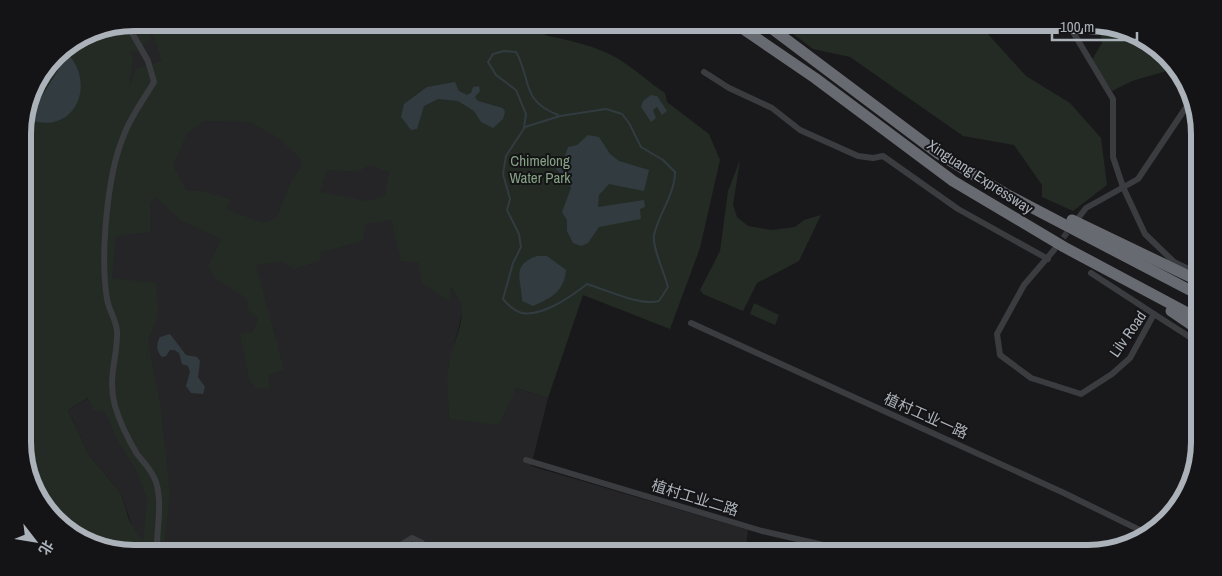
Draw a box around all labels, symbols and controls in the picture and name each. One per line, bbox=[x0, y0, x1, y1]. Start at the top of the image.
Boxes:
scale bar bbox=[1052, 10, 1137, 42]
text: 100 m bbox=[1060, 16, 1094, 37]
street label: Xinguang Expressway bbox=[923, 134, 1038, 219]
park label: Chimelong Water Park bbox=[509, 150, 571, 188]
street label: Lilv Road bbox=[1104, 306, 1151, 361]
street label: 植村工业一路 bbox=[881, 388, 972, 443]
street label: 植村工业二路 bbox=[649, 474, 741, 521]
north arrow bbox=[10, 516, 60, 566]
text: 北 bbox=[35, 537, 57, 558]

